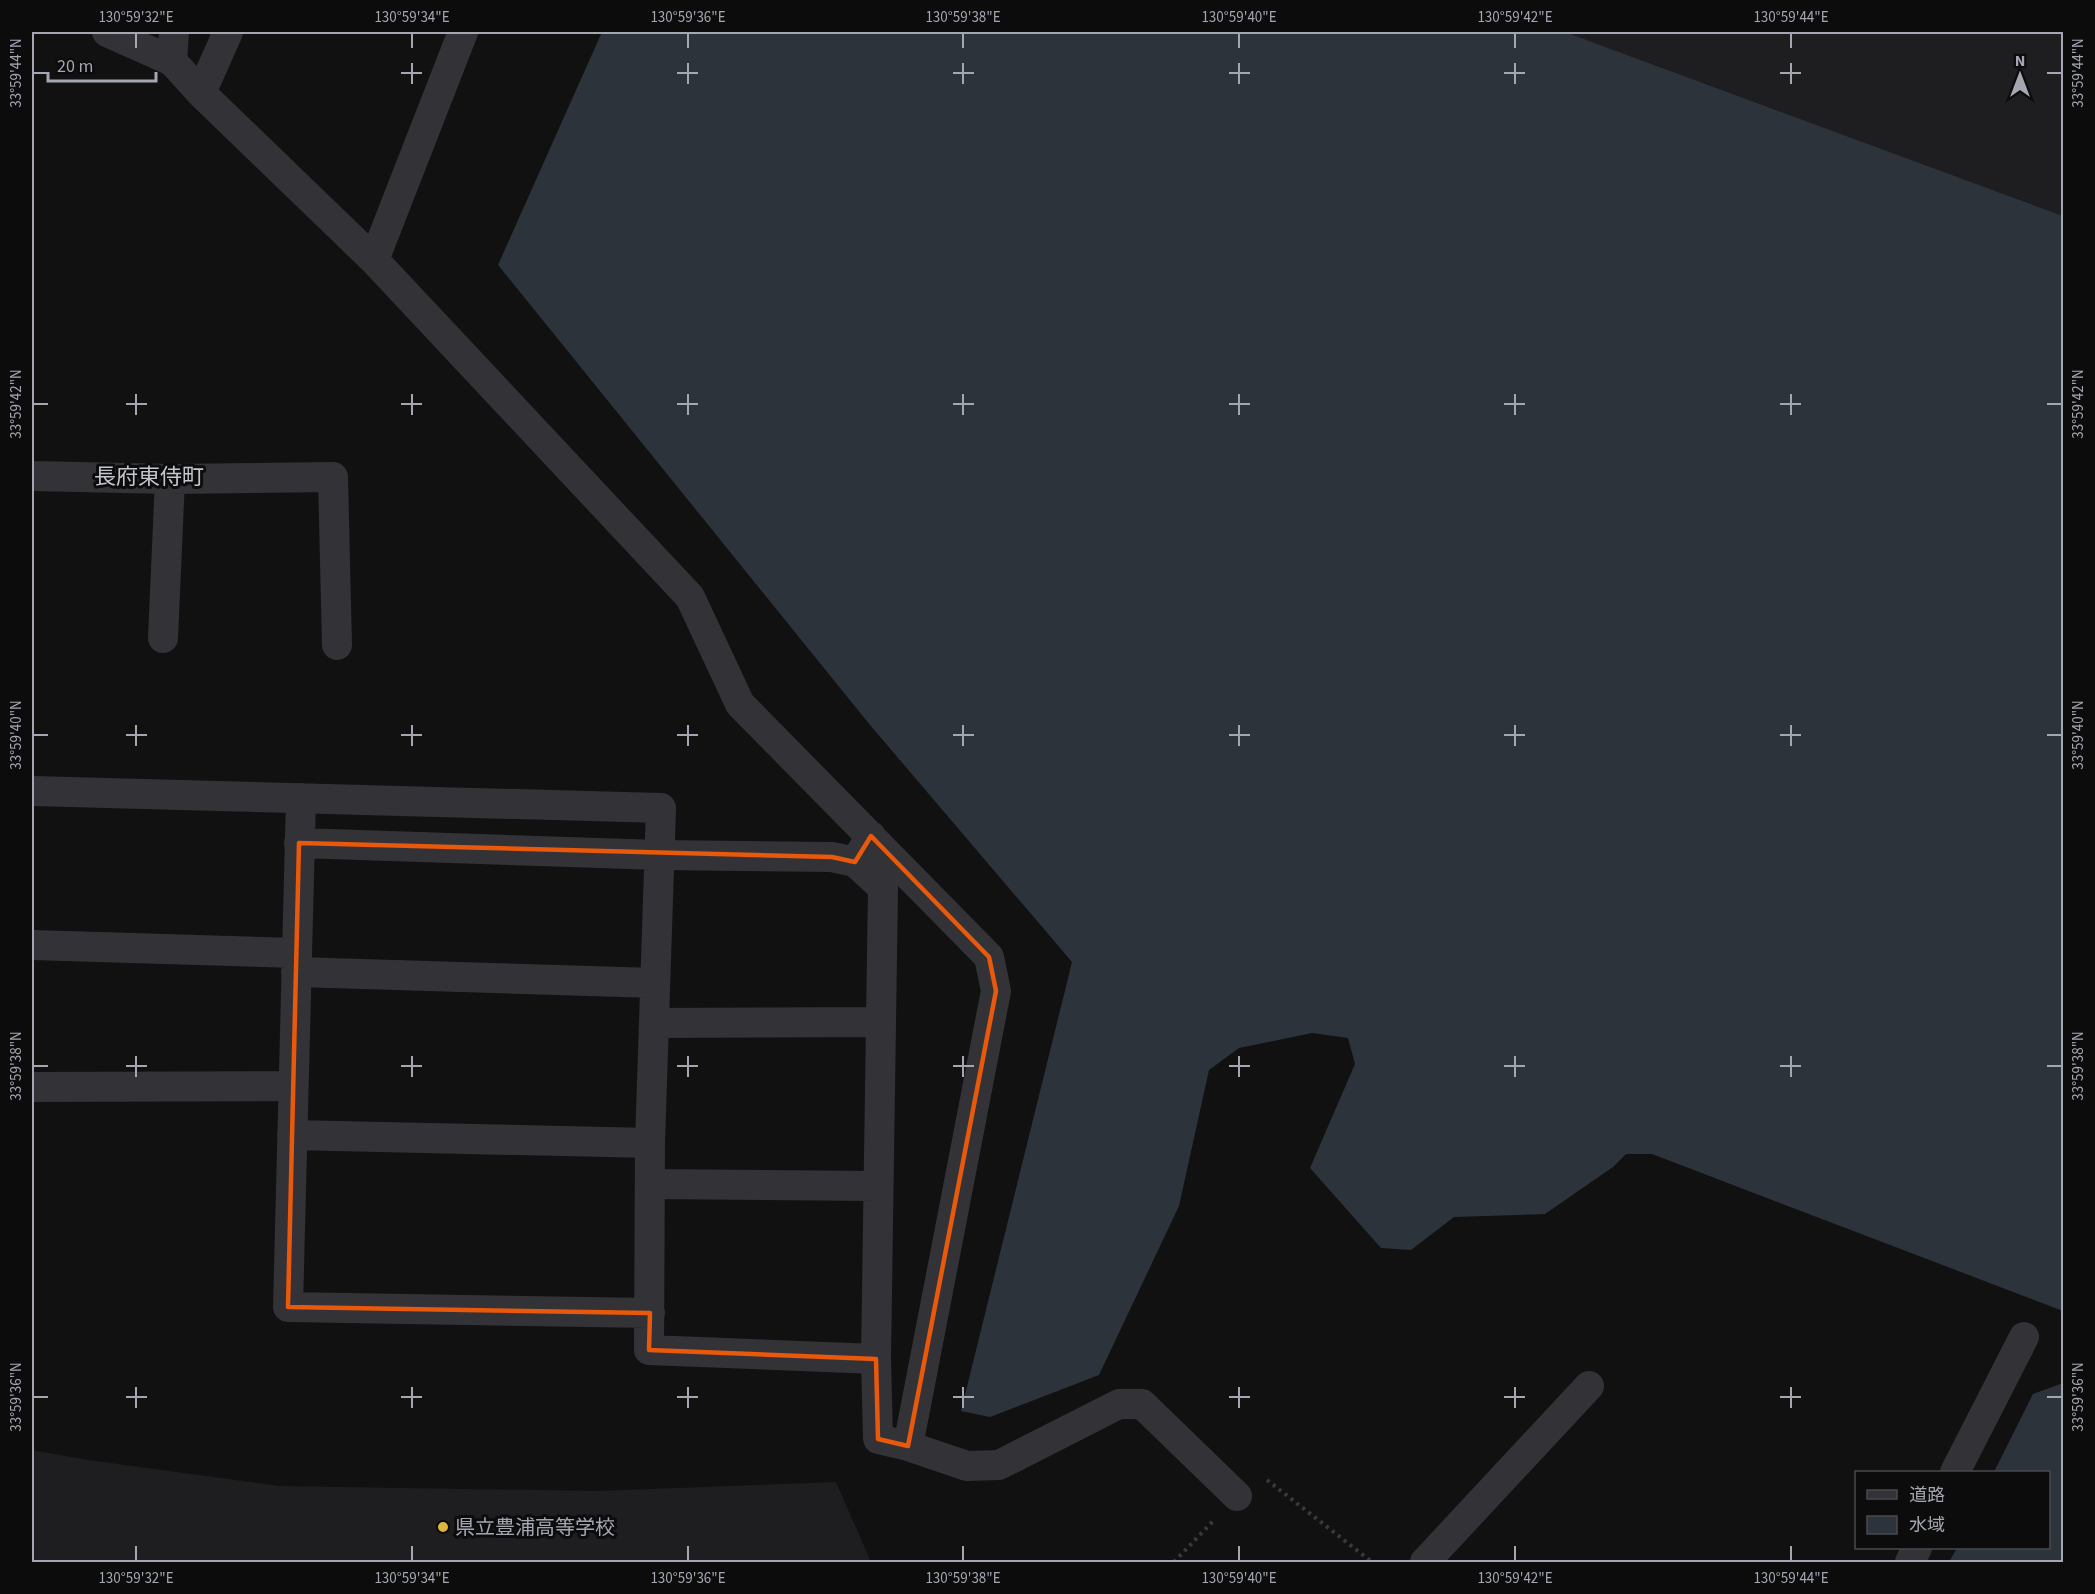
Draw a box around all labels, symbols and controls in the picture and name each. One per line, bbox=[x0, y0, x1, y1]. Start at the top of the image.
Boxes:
text: 130°59'32"E bbox=[98, 7, 174, 28]
text: 130°59'34"E bbox=[374, 7, 450, 28]
text: 130°59'36"E bbox=[650, 7, 726, 28]
text: 130°59'38"E bbox=[925, 7, 1001, 28]
text: 130°59'40"E bbox=[1201, 7, 1277, 28]
text: 130°59'42"E bbox=[1477, 7, 1553, 28]
text: 130°59'44"E bbox=[1753, 7, 1829, 28]
text: 33°59'44"N bbox=[6, 38, 27, 108]
text: 33°59'44"N bbox=[2068, 38, 2089, 108]
scale bar bbox=[48, 45, 156, 83]
north arrow bbox=[1990, 45, 2050, 105]
text: N bbox=[2015, 50, 2025, 72]
text: 20 m bbox=[57, 54, 93, 79]
text: 33°59'42"N bbox=[6, 369, 27, 439]
text: 33°59'42"N bbox=[2068, 369, 2089, 439]
district label: 長府東侍町 bbox=[94, 461, 204, 493]
text: 33°59'40"N bbox=[6, 700, 27, 770]
text: 33°59'40"N bbox=[2068, 700, 2089, 770]
text: 33°59'38"N bbox=[6, 1031, 27, 1101]
text: 33°59'38"N bbox=[2068, 1031, 2089, 1101]
text: 33°59'36"N bbox=[6, 1362, 27, 1432]
text: 33°59'36"N bbox=[2068, 1362, 2089, 1432]
legend bbox=[1855, 1471, 2050, 1549]
text: 道路 bbox=[1909, 1483, 1945, 1508]
text: 水域 bbox=[1909, 1513, 1945, 1538]
place label: 県立豊浦高等学校 bbox=[455, 1514, 615, 1542]
marker: 県立豊浦高等学校 bbox=[436, 1520, 450, 1534]
text: 130°59'32"E bbox=[98, 1568, 174, 1589]
text: 130°59'34"E bbox=[374, 1568, 450, 1589]
text: 130°59'36"E bbox=[650, 1568, 726, 1589]
text: 130°59'38"E bbox=[925, 1568, 1001, 1589]
text: 130°59'40"E bbox=[1201, 1568, 1277, 1589]
text: 130°59'42"E bbox=[1477, 1568, 1553, 1589]
text: 130°59'44"E bbox=[1753, 1568, 1829, 1589]

